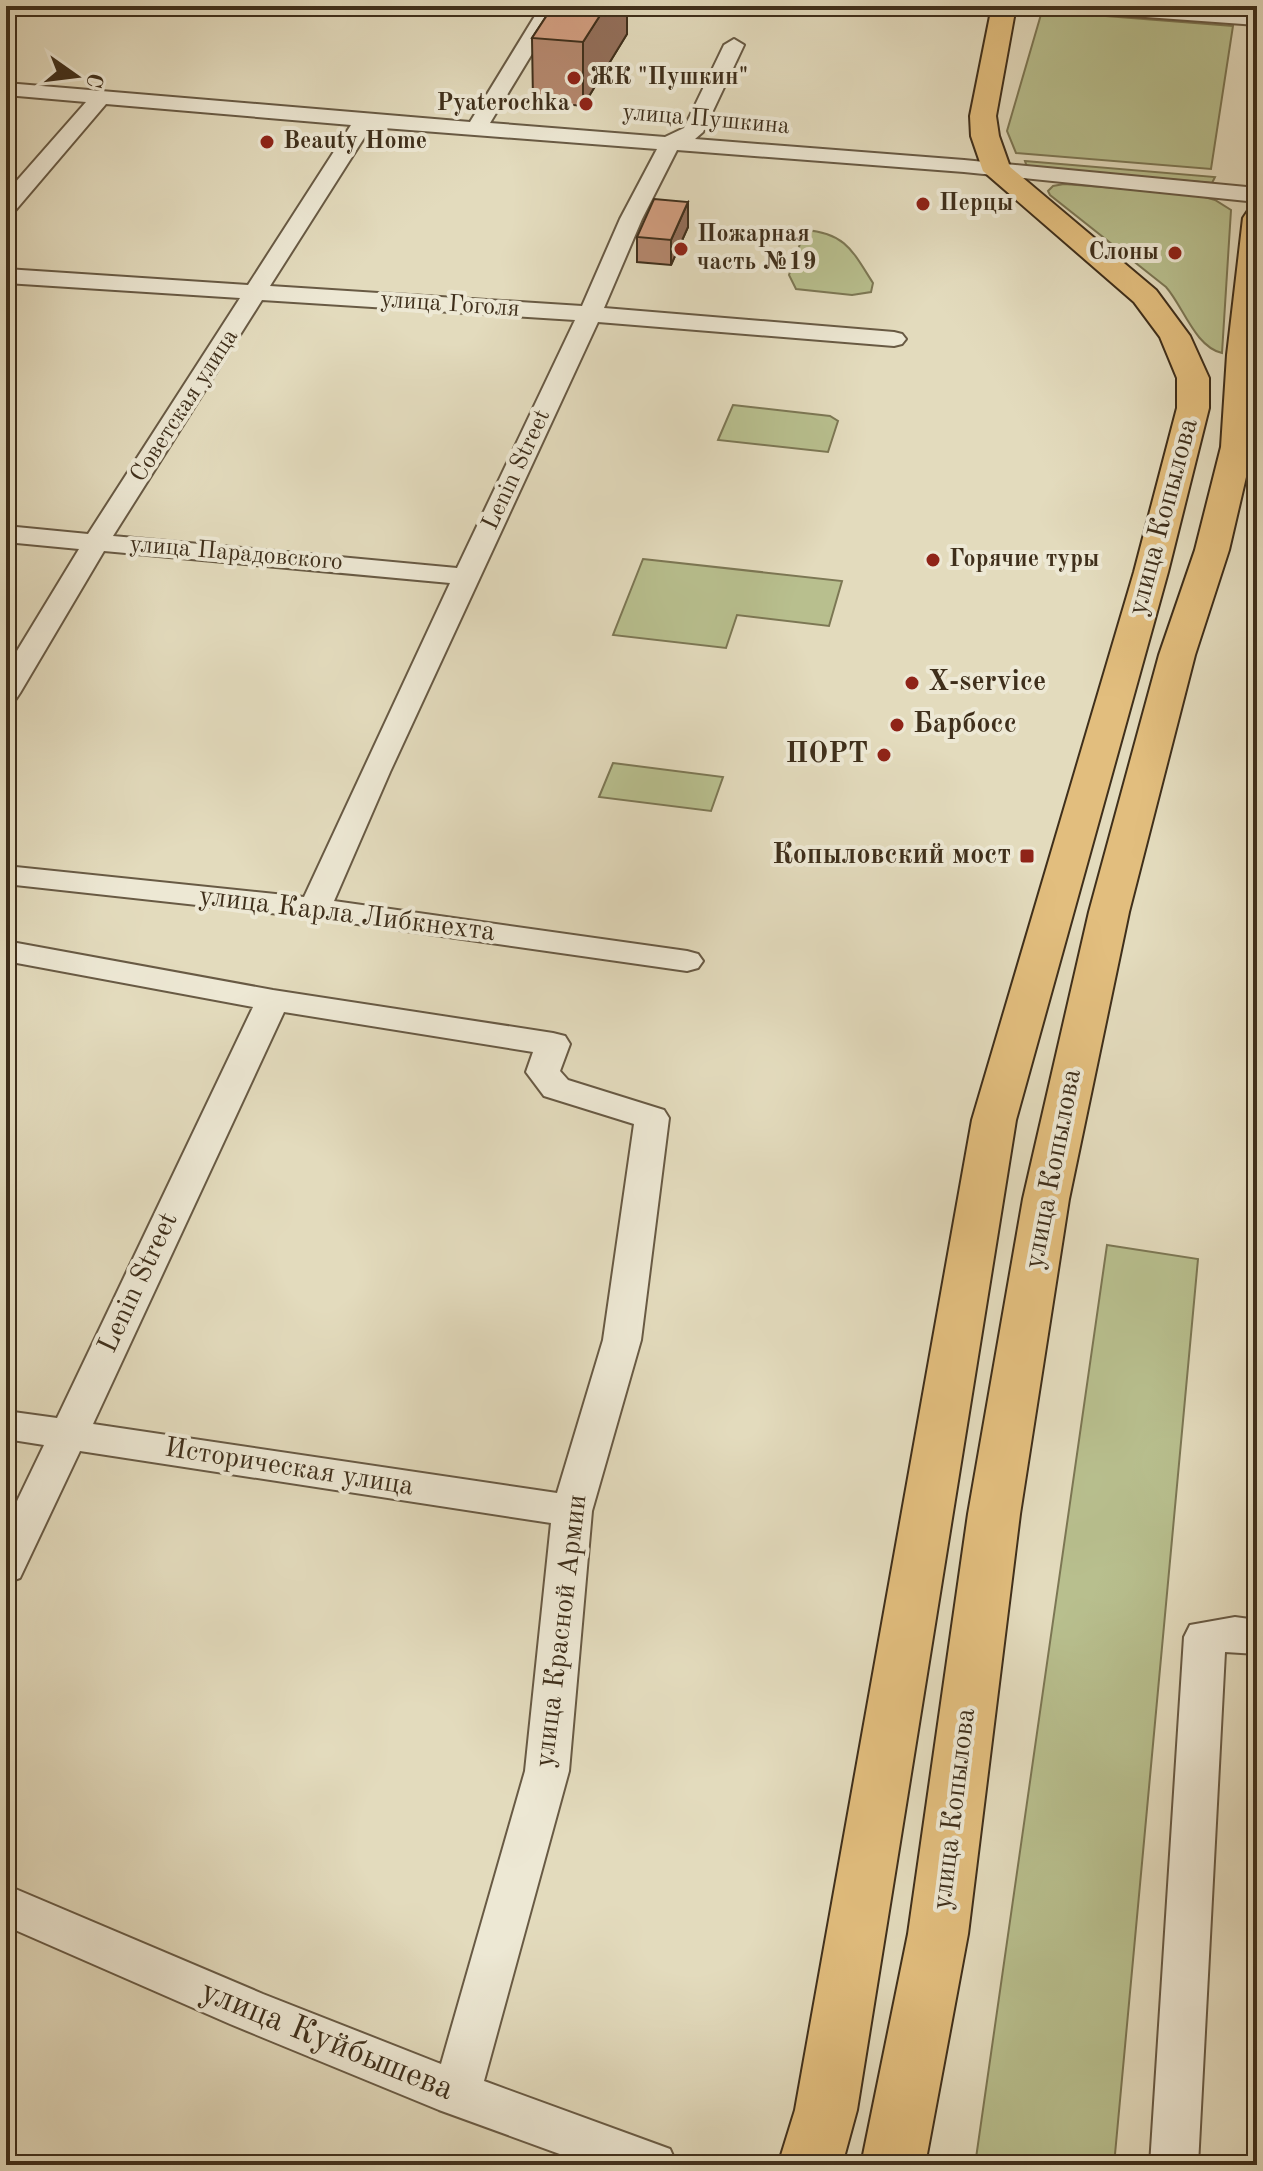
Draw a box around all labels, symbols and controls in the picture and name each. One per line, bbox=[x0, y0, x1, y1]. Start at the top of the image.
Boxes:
north arrow bbox=[36, 36, 116, 116]
place label: ЖК "Пушкин" bbox=[590, 66, 748, 90]
marker: ЖК "Пушкин" bbox=[565, 69, 583, 87]
text: С bbox=[81, 71, 106, 90]
place label: Pyaterochka bbox=[436, 92, 570, 116]
marker: Pyaterochka bbox=[577, 95, 595, 113]
street label: улица Пушкина bbox=[621, 101, 791, 139]
place label: Beauty Home bbox=[283, 130, 427, 154]
marker: Beauty Home bbox=[258, 133, 276, 151]
place label: Перцы bbox=[939, 192, 1013, 216]
marker: Перцы bbox=[914, 195, 932, 213]
place label: Пожарная часть №19 bbox=[697, 223, 816, 275]
marker: Пожарная часть №19 bbox=[672, 240, 690, 258]
place label: Слоны bbox=[1089, 241, 1159, 265]
marker: Слоны bbox=[1166, 244, 1184, 262]
street label: улица Гоголя bbox=[380, 288, 520, 322]
street label: Советская улица bbox=[127, 325, 243, 487]
street label: Lenin Street bbox=[479, 406, 555, 534]
street label: улица Копылова bbox=[1124, 415, 1204, 619]
street label: улица Парадовского bbox=[128, 533, 344, 575]
place label: Горячие туры bbox=[949, 548, 1099, 572]
marker: Горячие туры bbox=[924, 551, 942, 569]
place label: X-service bbox=[928, 669, 1046, 697]
marker: X-service bbox=[903, 674, 921, 692]
place label: Барбосс bbox=[913, 711, 1017, 739]
marker: Барбосс bbox=[888, 716, 906, 734]
place label: ПОРТ bbox=[786, 740, 868, 769]
marker: ПОРТ bbox=[875, 746, 893, 764]
place label: Копыловский мост bbox=[772, 841, 1011, 870]
marker: Копыловский мост bbox=[1018, 847, 1036, 865]
street label: улица Карла Либкнехта bbox=[197, 883, 497, 947]
street label: улица Копылова bbox=[1021, 1067, 1087, 1271]
street label: Lenin Street bbox=[94, 1208, 184, 1358]
street label: Историческая улица bbox=[163, 1435, 416, 1502]
street label: улица Красной Армии bbox=[531, 1493, 593, 1769]
street label: улица Копылова bbox=[929, 1706, 981, 1911]
street label: улица Куйбышева bbox=[196, 1975, 459, 2107]

